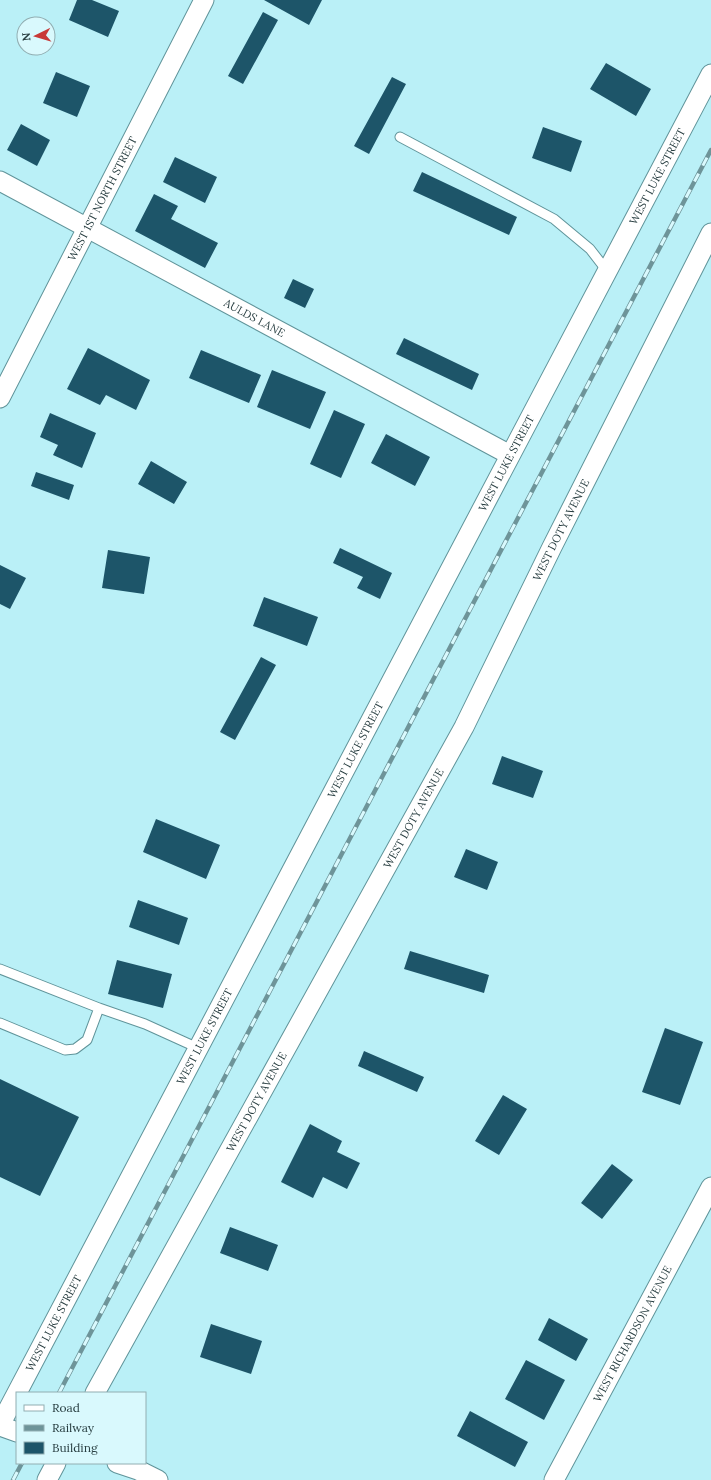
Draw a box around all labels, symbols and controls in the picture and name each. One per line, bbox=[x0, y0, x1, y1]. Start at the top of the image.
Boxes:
north arrow bbox=[16, 16, 56, 56]
text: N bbox=[19, 32, 33, 42]
street label: WEST LUKE STREET bbox=[626, 126, 688, 227]
street label: WEST 1ST NORTH STREET bbox=[65, 134, 140, 263]
street label: AULDS LANE bbox=[221, 295, 288, 340]
street label: WEST LUKE STREET bbox=[475, 413, 537, 514]
street label: WEST DOTY AVENUE bbox=[530, 477, 592, 583]
street label: WEST LUKE STREET bbox=[324, 699, 386, 800]
street label: WEST DOTY AVENUE bbox=[380, 766, 447, 871]
street label: WEST LUKE STREET bbox=[173, 986, 236, 1087]
street label: WEST DOTY AVENUE bbox=[223, 1049, 290, 1154]
street label: WEST RICHARDSON AVENUE bbox=[590, 1263, 675, 1404]
street label: WEST LUKE STREET bbox=[23, 1273, 85, 1374]
legend bbox=[16, 1392, 146, 1464]
text: Road bbox=[52, 1400, 80, 1415]
text: Railway bbox=[52, 1420, 95, 1435]
text: Building bbox=[52, 1440, 98, 1455]

